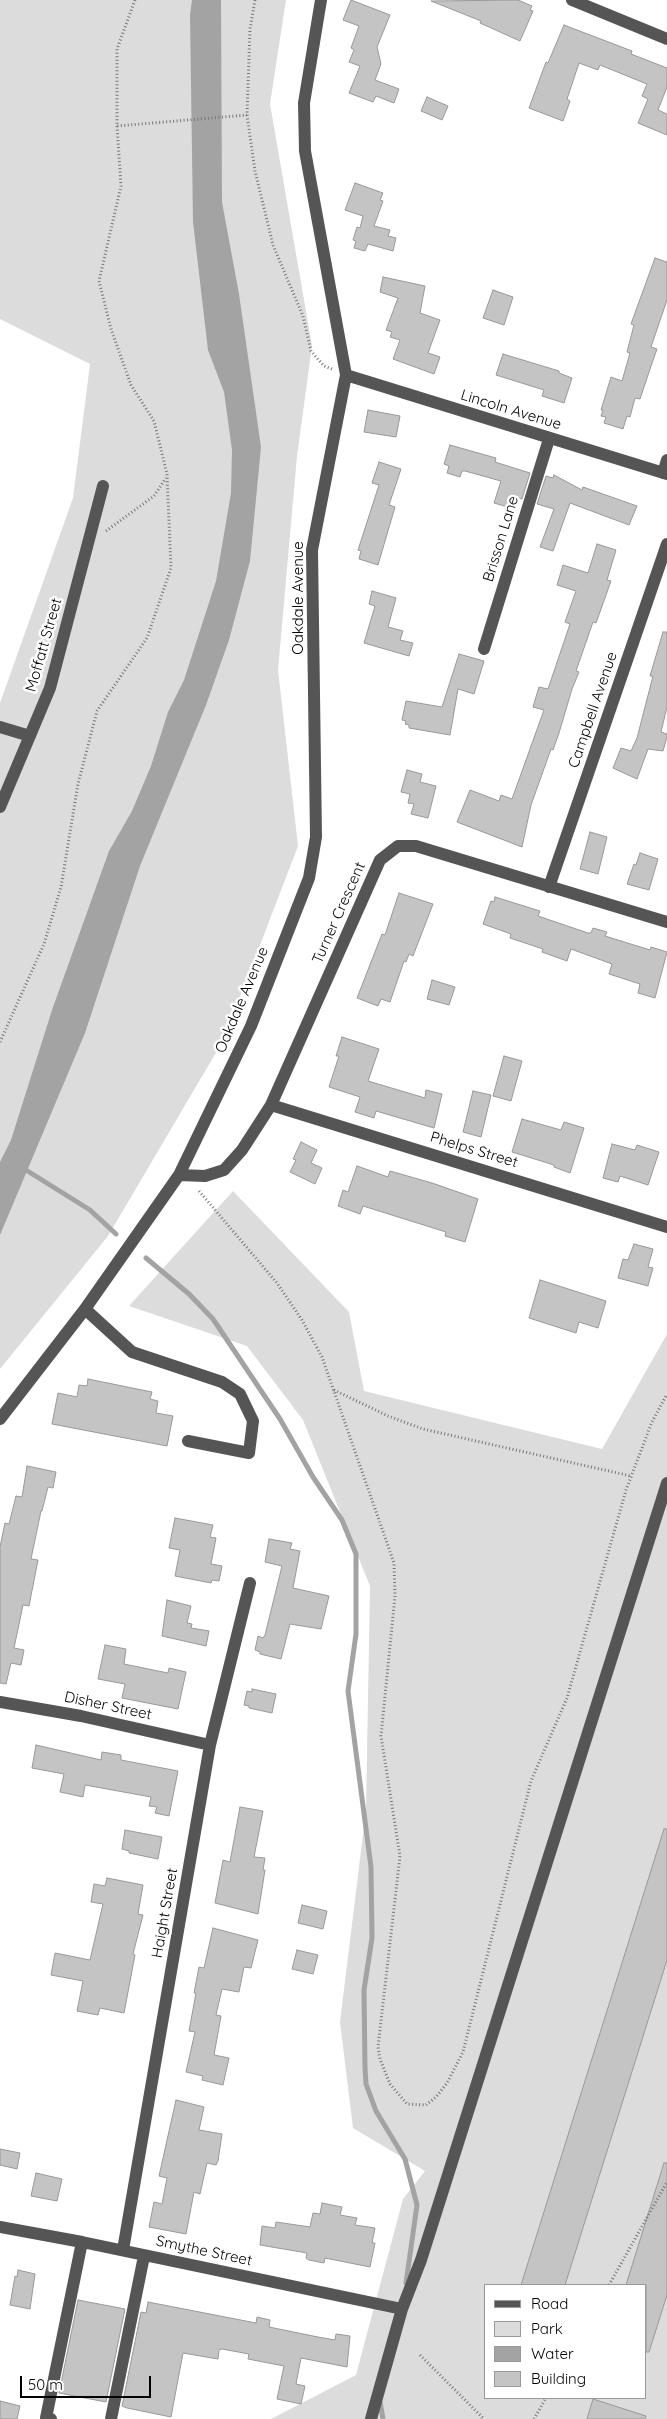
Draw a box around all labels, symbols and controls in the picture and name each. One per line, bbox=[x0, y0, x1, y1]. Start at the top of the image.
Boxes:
street label: Lincoln Avenue bbox=[459, 386, 563, 434]
street label: Brisson Lane bbox=[479, 494, 523, 584]
street label: Oakdale Avenue bbox=[289, 541, 307, 655]
street label: Moffatt Street bbox=[22, 596, 66, 694]
street label: Campbell Avenue bbox=[565, 650, 621, 770]
street label: Turner Crescent bbox=[309, 859, 369, 967]
street label: Oakdale Avenue bbox=[212, 944, 272, 1056]
street label: Phelps Street bbox=[428, 1128, 520, 1172]
street label: Disher Street bbox=[63, 1688, 153, 1724]
street label: Haight Street bbox=[148, 1867, 182, 1959]
street label: Smythe Street bbox=[154, 2232, 254, 2270]
legend bbox=[484, 2284, 647, 2399]
text: Road bbox=[531, 2294, 568, 2313]
text: Park bbox=[531, 2319, 563, 2338]
text: Water bbox=[531, 2344, 574, 2363]
scale bar bbox=[22, 2366, 154, 2398]
text: Building bbox=[531, 2369, 586, 2388]
text: 50 m bbox=[28, 2375, 63, 2394]

